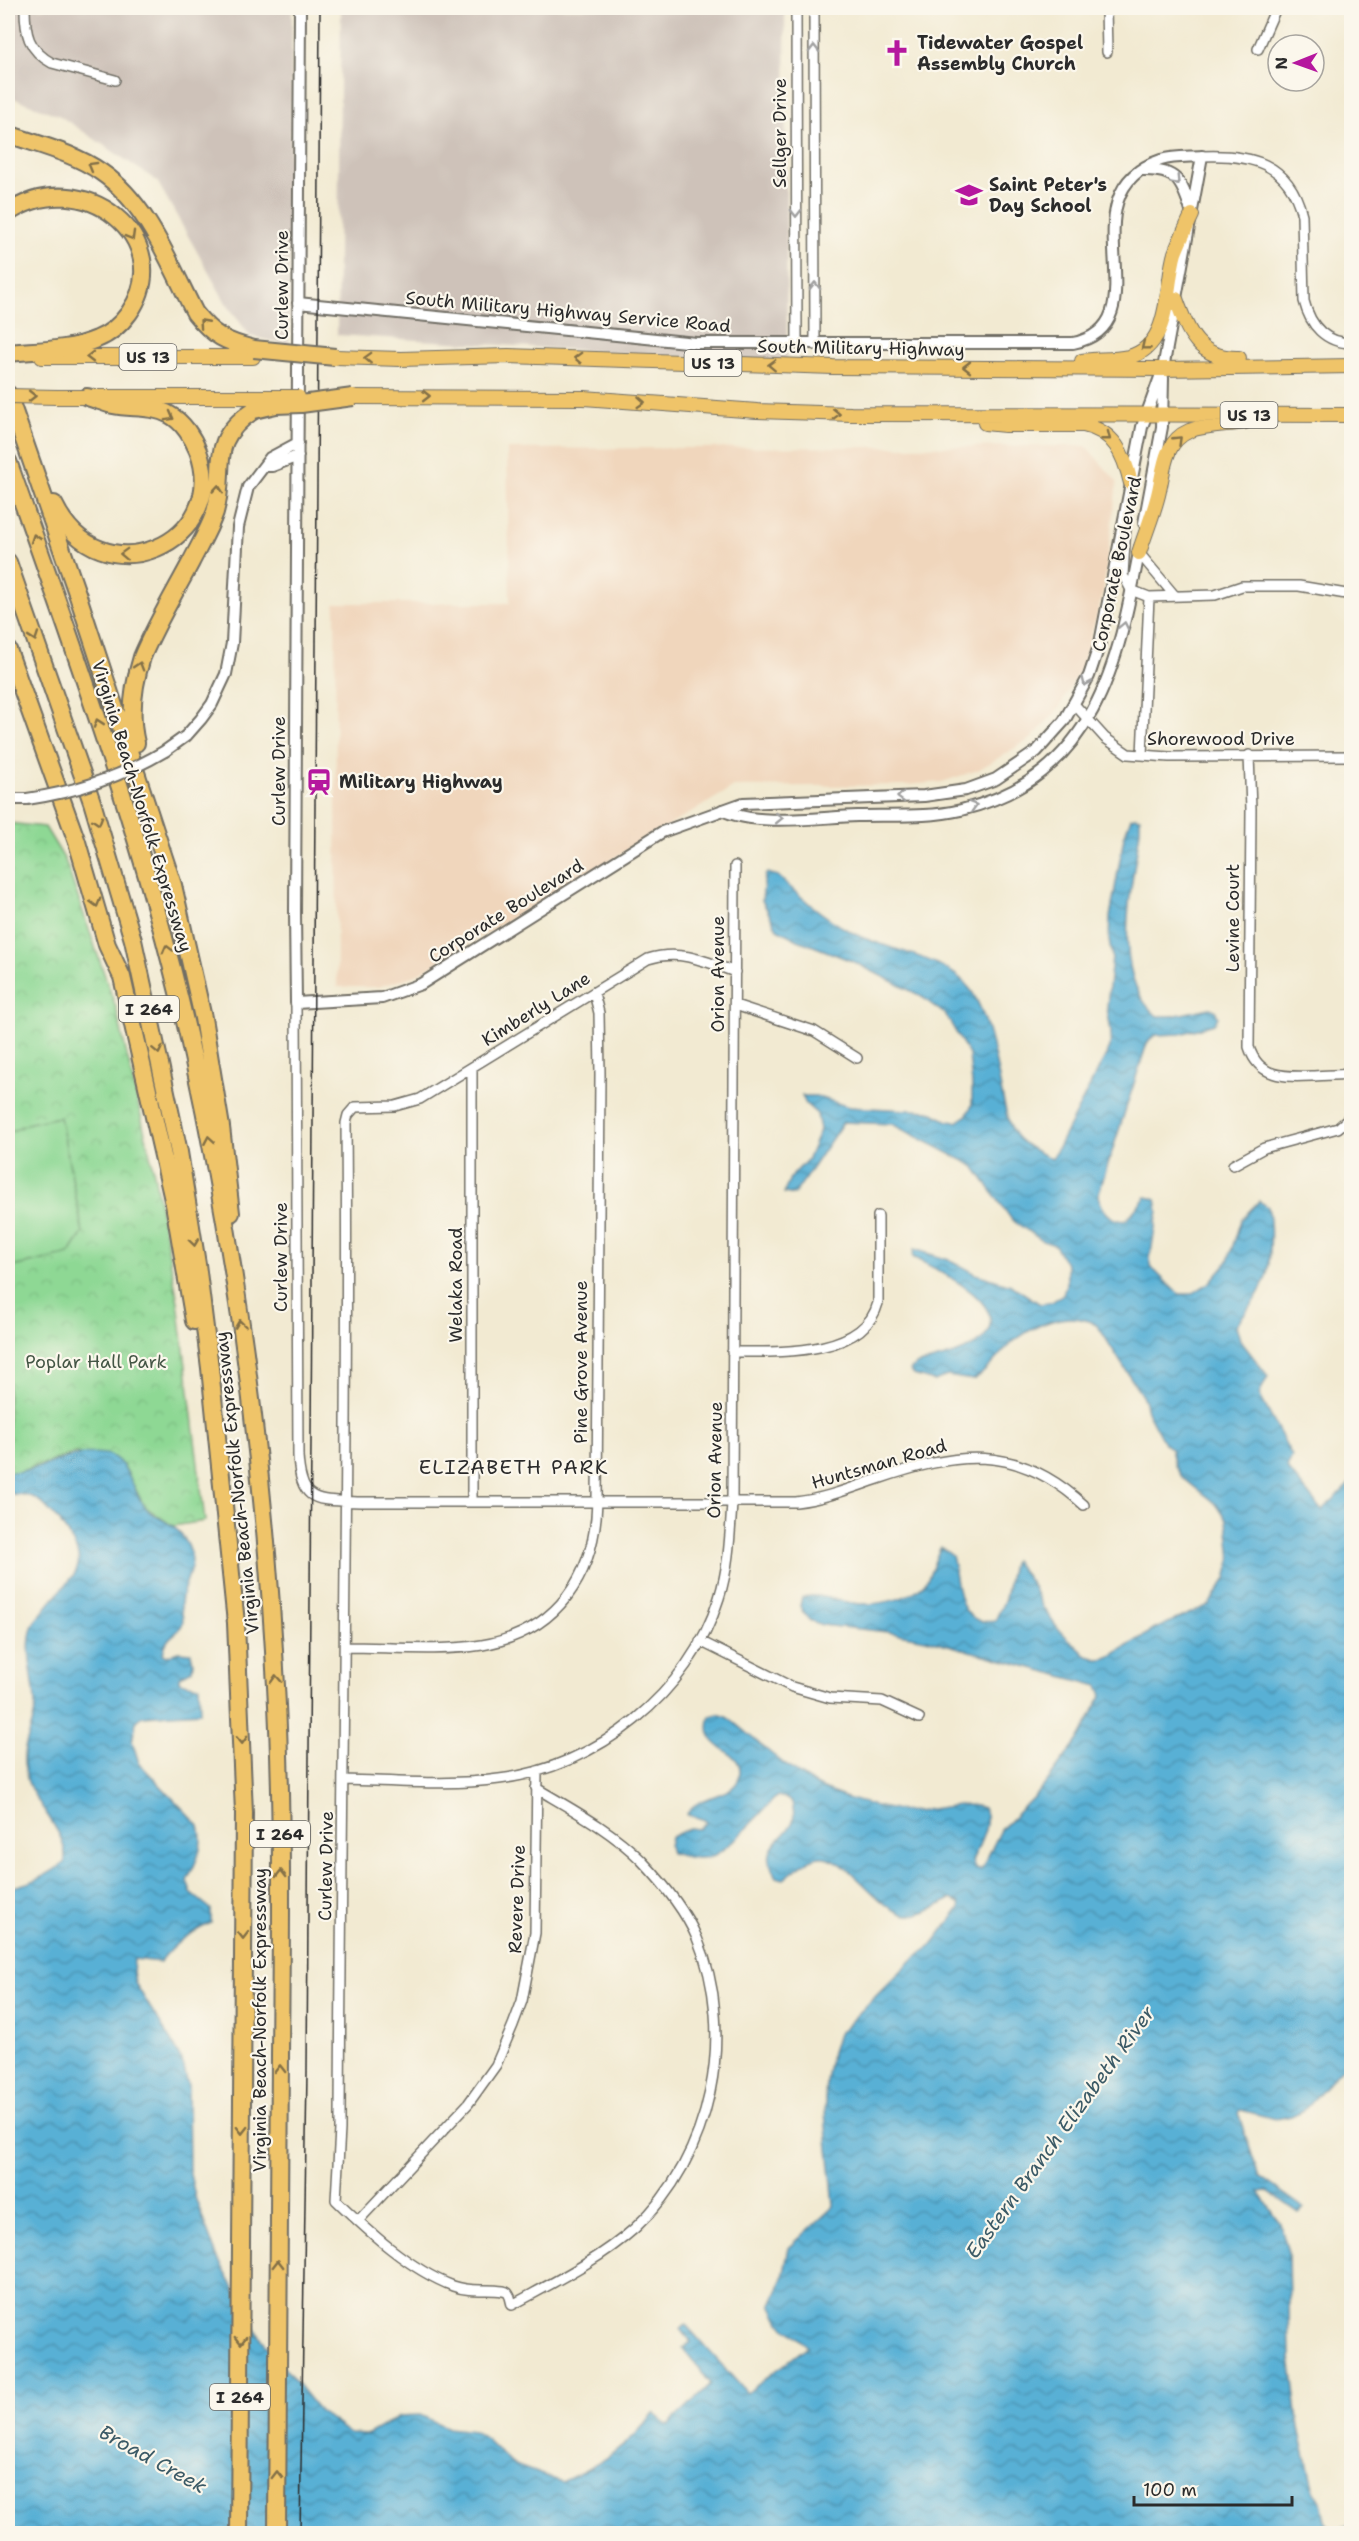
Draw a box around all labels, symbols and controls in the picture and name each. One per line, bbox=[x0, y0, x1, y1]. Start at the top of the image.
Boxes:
place label: Tidewater Gospel Assembly Church bbox=[917, 31, 1083, 76]
north arrow bbox=[1266, 33, 1326, 93]
church icon: Tidewater Gospel Assembly Church bbox=[882, 38, 912, 68]
one-way arrow bbox=[808, 45, 820, 54]
text: N bbox=[1271, 57, 1292, 70]
street label: Sellger Drive bbox=[768, 78, 792, 188]
one-way arrow bbox=[88, 162, 98, 174]
place label: Saint Peter's Day School bbox=[989, 173, 1107, 218]
one-way arrow bbox=[1169, 174, 1180, 185]
school or university icon: Saint Peter's Day School bbox=[954, 180, 984, 210]
one-way arrow bbox=[790, 208, 802, 217]
one-way arrow bbox=[124, 230, 135, 240]
street label: Curlew Drive bbox=[270, 230, 294, 340]
one-way arrow bbox=[809, 282, 821, 291]
street label: South Military Highway Service Road bbox=[404, 286, 732, 338]
one-way arrow bbox=[200, 319, 211, 330]
street label: South Military Highway bbox=[757, 334, 965, 362]
one-way arrow bbox=[1141, 339, 1152, 350]
road number: US 13 bbox=[120, 344, 176, 370]
road number: US 13 bbox=[684, 350, 742, 376]
one-way arrow bbox=[85, 351, 94, 363]
one-way arrow bbox=[363, 352, 372, 364]
one-way arrow bbox=[573, 352, 582, 364]
one-way arrow bbox=[768, 359, 777, 371]
one-way arrow bbox=[963, 361, 972, 374]
one-way arrow bbox=[28, 390, 37, 402]
one-way arrow bbox=[421, 390, 430, 402]
one-way arrow bbox=[637, 396, 646, 409]
road number: US 13 bbox=[1220, 402, 1278, 428]
one-way arrow bbox=[832, 408, 841, 420]
one-way arrow bbox=[164, 410, 174, 421]
one-way arrow bbox=[1101, 429, 1112, 440]
one-way arrow bbox=[1171, 436, 1182, 447]
street label: Corporate Boulevard bbox=[1087, 474, 1147, 654]
one-way arrow bbox=[211, 484, 224, 494]
one-way arrow bbox=[29, 533, 42, 544]
one-way arrow bbox=[120, 548, 129, 560]
one-way arrow bbox=[1117, 621, 1130, 631]
one-way arrow bbox=[26, 631, 39, 642]
street label: Virginia Beach-Norfolk Expressway bbox=[86, 657, 198, 955]
one-way arrow bbox=[132, 661, 144, 672]
one-way arrow bbox=[1081, 676, 1093, 687]
street label: Curlew Drive bbox=[267, 716, 291, 826]
one-way arrow bbox=[93, 718, 105, 729]
street label: Shorewood Drive bbox=[1147, 727, 1295, 751]
station icon: Military Highway bbox=[304, 767, 334, 797]
place label: Military Highway bbox=[339, 770, 503, 794]
one-way arrow bbox=[896, 790, 905, 803]
one-way arrow bbox=[968, 801, 978, 813]
one-way arrow bbox=[775, 812, 784, 824]
one-way arrow bbox=[91, 815, 103, 826]
street label: Corporate Boulevard bbox=[424, 853, 588, 969]
street label: Levine Court bbox=[1221, 864, 1245, 972]
one-way arrow bbox=[88, 898, 101, 908]
street label: Orion Avenue bbox=[706, 915, 730, 1033]
one-way arrow bbox=[161, 945, 174, 955]
street label: Kimberly Lane bbox=[477, 966, 595, 1052]
road number: I 264 bbox=[119, 996, 179, 1022]
one-way arrow bbox=[151, 1045, 164, 1055]
one-way arrow bbox=[203, 1135, 216, 1145]
street label: Curlew Drive bbox=[269, 1202, 293, 1312]
street label: Welaka Road bbox=[444, 1227, 468, 1343]
one-way arrow bbox=[187, 1236, 200, 1246]
street label: Pine Grove Avenue bbox=[569, 1280, 593, 1444]
one-way arrow bbox=[234, 1320, 246, 1329]
street label: Virginia Beach-Norfolk Expressway bbox=[209, 1330, 265, 1636]
park label: Poplar Hall Park bbox=[25, 1350, 167, 1374]
street label: Orion Avenue bbox=[702, 1401, 728, 1519]
street label: Huntsman Road bbox=[809, 1433, 949, 1495]
district label: ELIZABETH PARK bbox=[419, 1454, 609, 1480]
one-way arrow bbox=[269, 1674, 282, 1683]
one-way arrow bbox=[235, 1736, 248, 1745]
street label: Curlew Drive bbox=[313, 1811, 339, 1921]
road number: I 264 bbox=[250, 1821, 310, 1847]
street label: Revere Drive bbox=[503, 1844, 531, 1954]
street label: Virginia Beach-Norfolk Expressway bbox=[248, 1868, 272, 2172]
one-way arrow bbox=[275, 1869, 287, 1878]
one-way arrow bbox=[237, 1931, 249, 1940]
water label: Eastern Branch Elizabeth River bbox=[959, 2000, 1161, 2264]
one-way arrow bbox=[274, 2064, 286, 2073]
one-way arrow bbox=[236, 2126, 248, 2135]
one-way arrow bbox=[272, 2259, 284, 2268]
one-way arrow bbox=[235, 2335, 247, 2344]
road number: I 264 bbox=[210, 2384, 270, 2410]
water label: Broad Creek bbox=[95, 2419, 212, 2499]
scale bar bbox=[1134, 2469, 1292, 2507]
one-way arrow bbox=[271, 2471, 283, 2480]
text: 100 m bbox=[1143, 2478, 1197, 2502]

